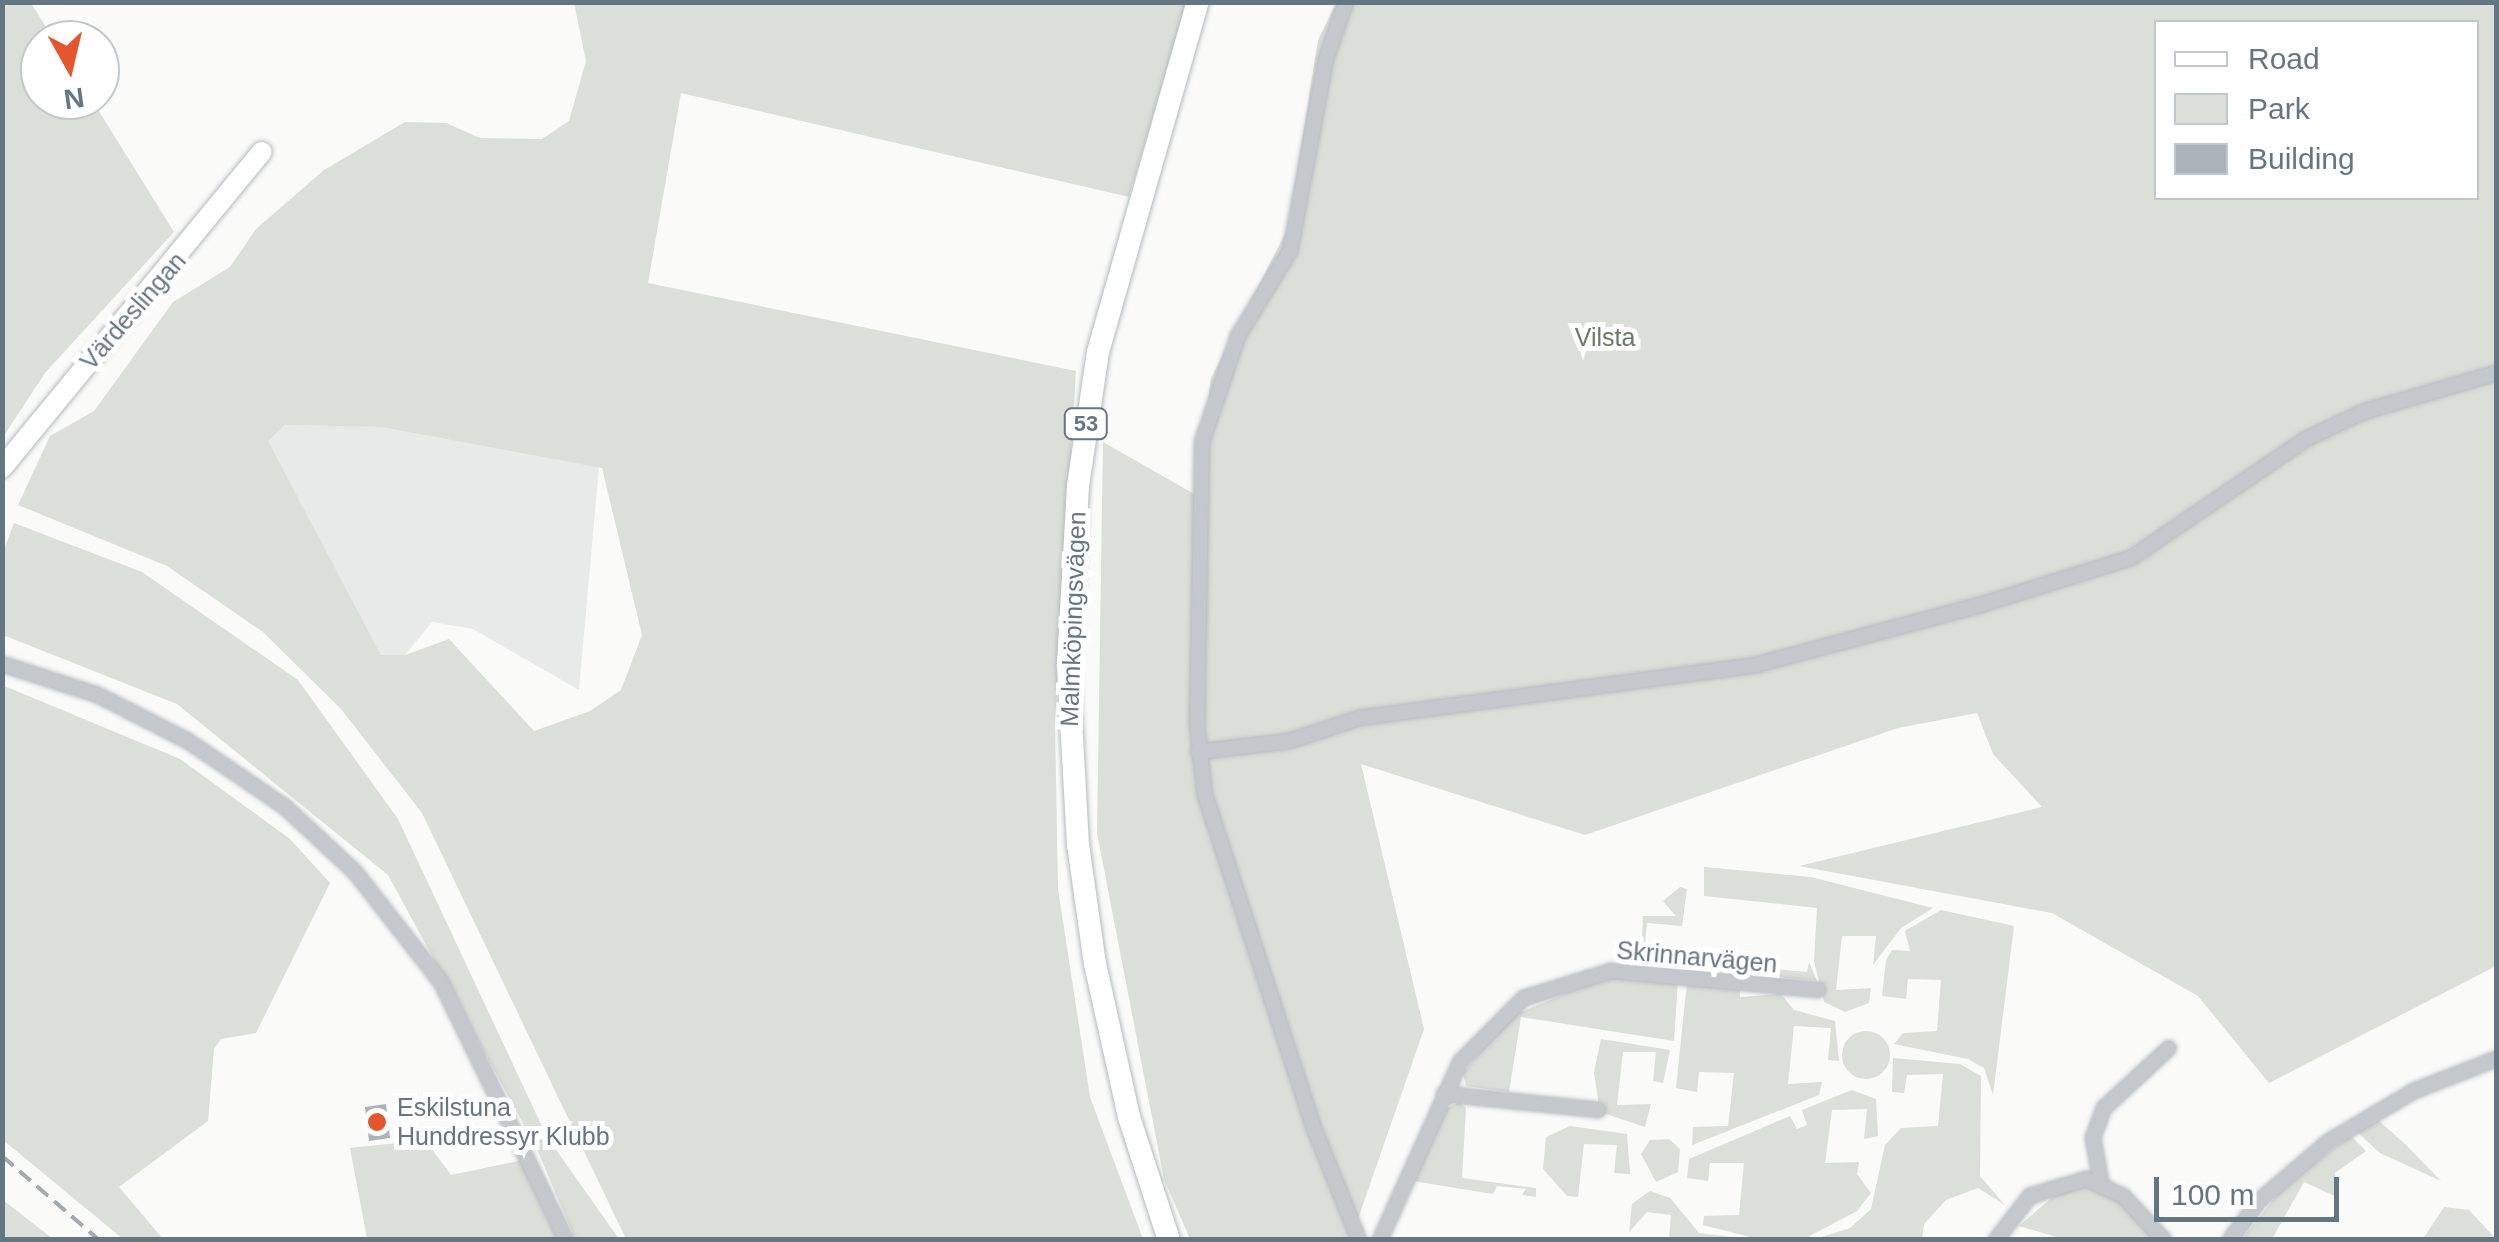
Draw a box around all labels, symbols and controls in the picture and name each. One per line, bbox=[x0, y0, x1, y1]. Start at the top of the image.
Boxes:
north arrow bbox=[20, 20, 120, 120]
legend bbox=[2154, 20, 2479, 200]
text: Road bbox=[2248, 42, 2320, 75]
text: N bbox=[62, 81, 86, 115]
text: Park bbox=[2248, 92, 2310, 125]
text: Building bbox=[2248, 142, 2355, 175]
street label: Värdeslingan bbox=[74, 246, 192, 376]
park label: Vilsta bbox=[1575, 322, 1635, 352]
road number: 53 bbox=[1064, 407, 1108, 441]
street label: Malmköpingsvägen bbox=[1054, 511, 1092, 727]
street label: Skrinnarvägen bbox=[1615, 935, 1779, 979]
place label: Eskilstuna Hunddressyr Klubb bbox=[397, 1093, 610, 1152]
marker: Eskilstuna Hunddressyr Klubb bbox=[366, 1111, 388, 1133]
scale bar bbox=[2159, 1157, 2344, 1219]
text: 100 m bbox=[2171, 1178, 2254, 1211]

